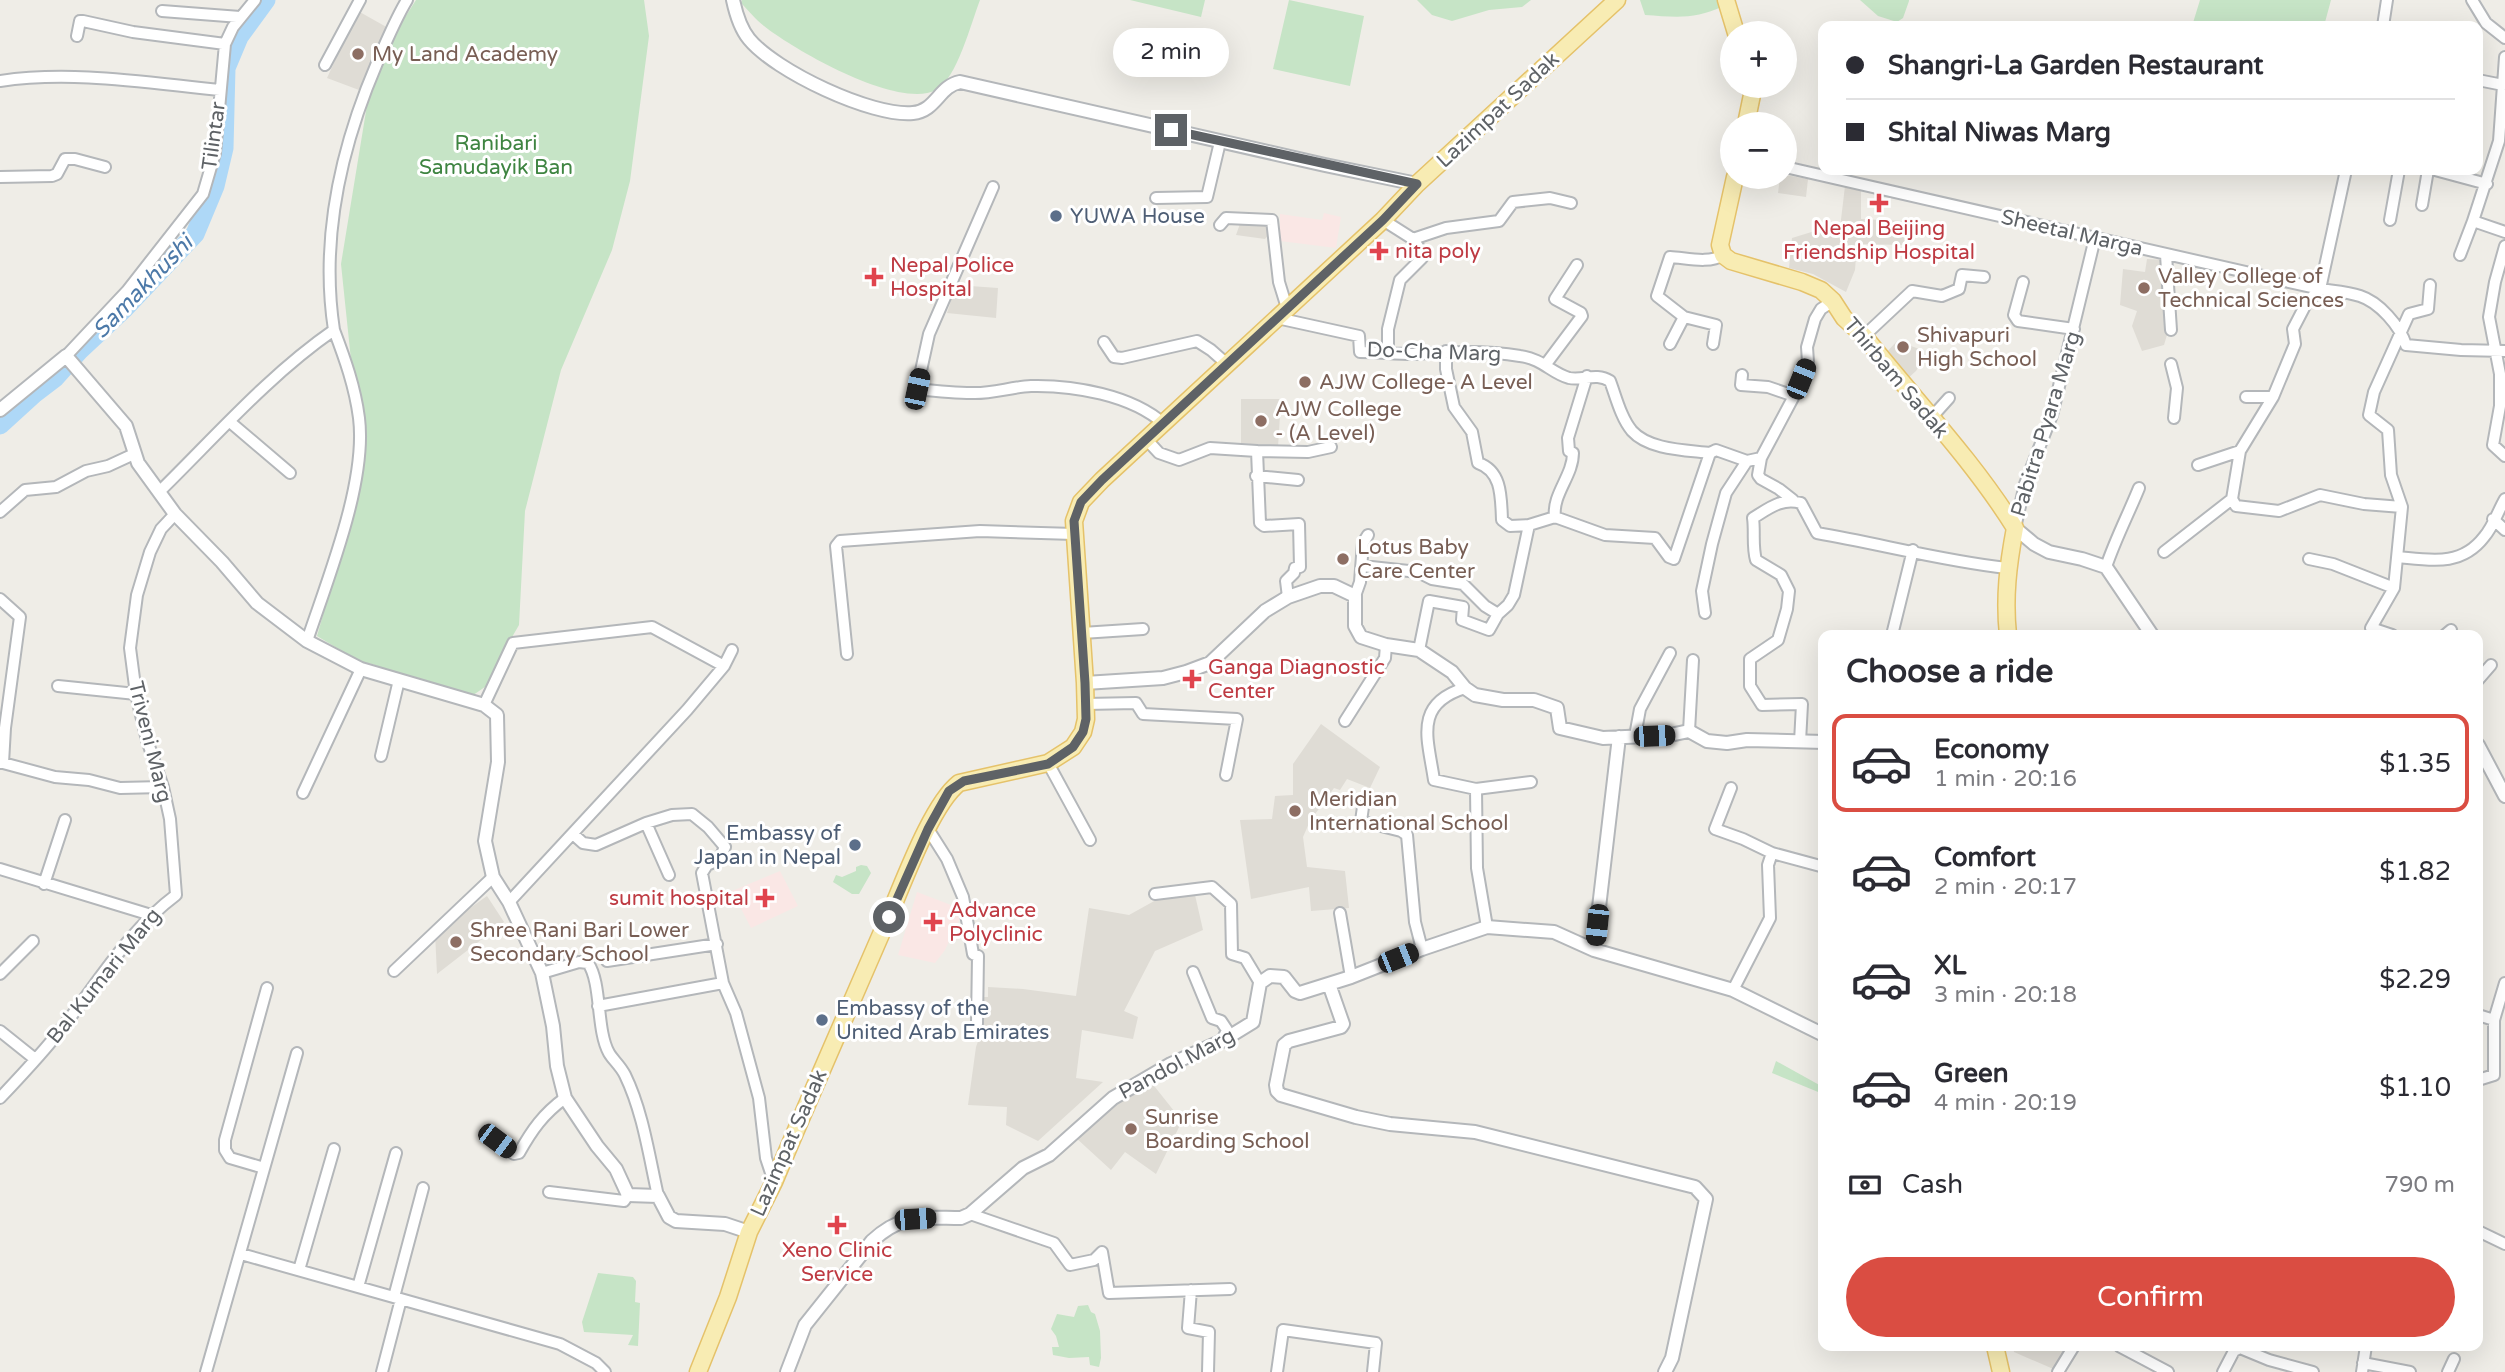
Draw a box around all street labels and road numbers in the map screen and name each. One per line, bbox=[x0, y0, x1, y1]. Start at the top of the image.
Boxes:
street label: Lazimpat Sadak bbox=[1432, 47, 1564, 173]
street label: Tilintar bbox=[197, 100, 231, 172]
street label: Sheetal Marga bbox=[1999, 205, 2145, 261]
street label: Thirbam Sadak bbox=[1838, 313, 1954, 443]
street label: Pabitra Pyara Marg bbox=[2006, 328, 2086, 520]
street label: Do-Cha Marg bbox=[1366, 337, 1502, 367]
street label: Triveni Marg bbox=[123, 679, 177, 805]
street label: Bal Kumari Marg bbox=[42, 903, 166, 1049]
street label: Pandol Marg bbox=[1115, 1023, 1239, 1105]
street label: Lazimpat Sadak bbox=[745, 1066, 833, 1220]

